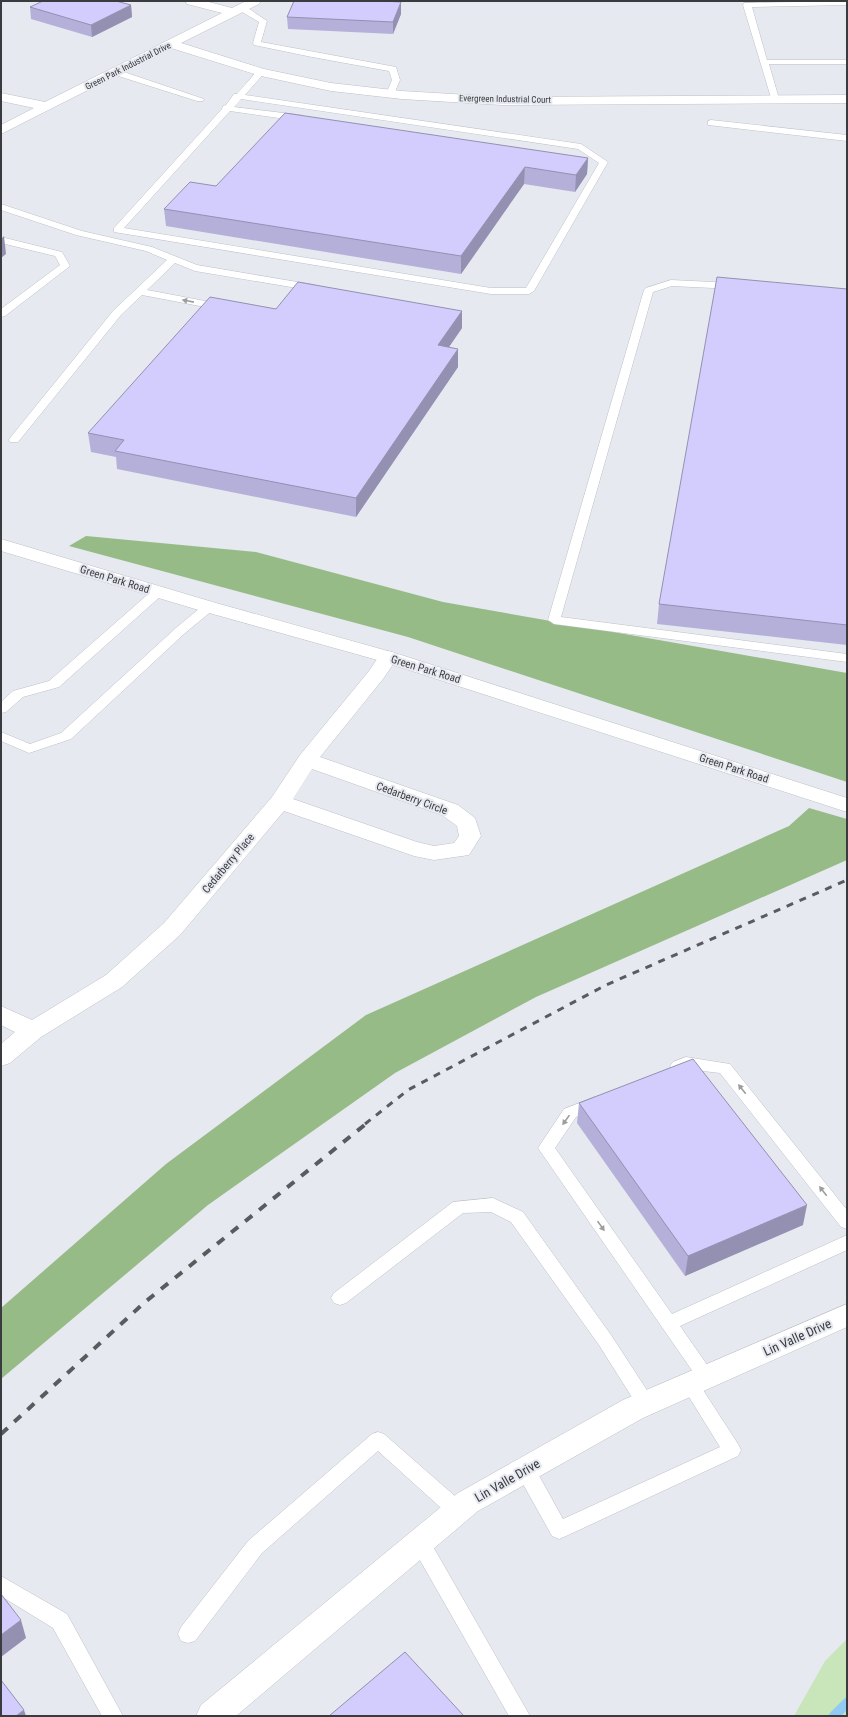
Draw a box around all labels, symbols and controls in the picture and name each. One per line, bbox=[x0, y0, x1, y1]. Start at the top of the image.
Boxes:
street label: Green Park Industrial Drive bbox=[84, 40, 172, 92]
street label: Evergreen Industrial Court bbox=[459, 93, 551, 105]
one-way arrow bbox=[181, 297, 194, 303]
street label: Green Park Road bbox=[78, 563, 151, 596]
street label: Green Park Road bbox=[389, 653, 462, 686]
street label: Green Park Road bbox=[698, 751, 770, 786]
street label: Cedarberry Circle bbox=[374, 780, 449, 817]
street label: Cedarberry Place bbox=[200, 831, 257, 896]
one-way arrow bbox=[737, 1084, 746, 1095]
one-way arrow bbox=[562, 1114, 570, 1125]
one-way arrow bbox=[818, 1186, 827, 1197]
one-way arrow bbox=[597, 1221, 605, 1231]
street label: Lin Valle Drive bbox=[761, 1316, 833, 1359]
street label: Lin Valle Drive bbox=[472, 1456, 542, 1505]

